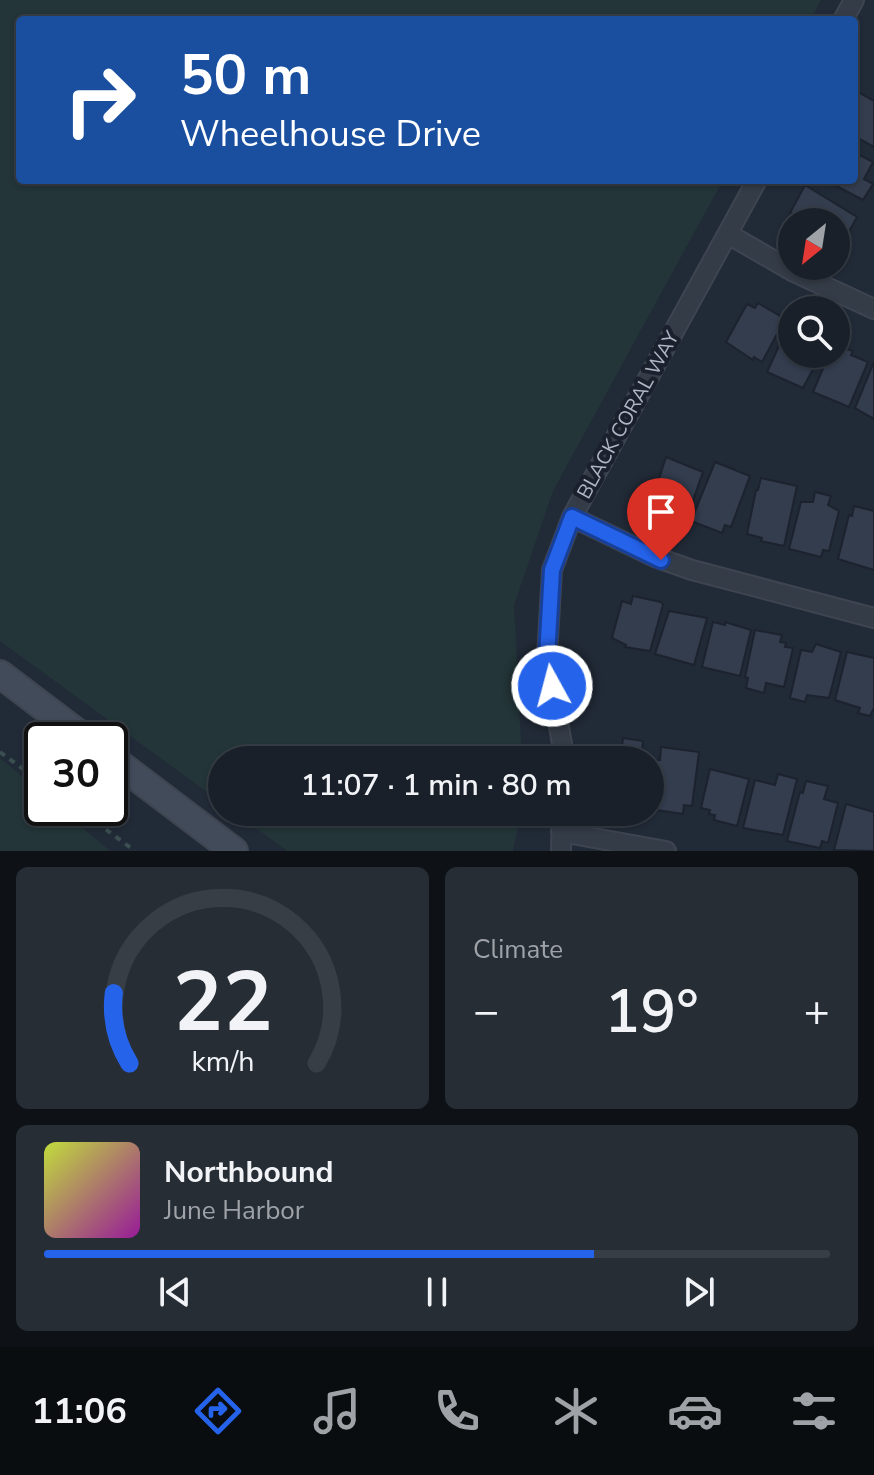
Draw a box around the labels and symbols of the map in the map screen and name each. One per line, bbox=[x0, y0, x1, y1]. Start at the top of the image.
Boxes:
north arrow bbox=[778, 208, 850, 280]
street label: BLACK CORAL WAY bbox=[571, 325, 686, 504]
pin bbox=[627, 478, 695, 560]
position arrow bbox=[510, 644, 594, 728]
speed limit sign: 30 bbox=[24, 722, 128, 826]

